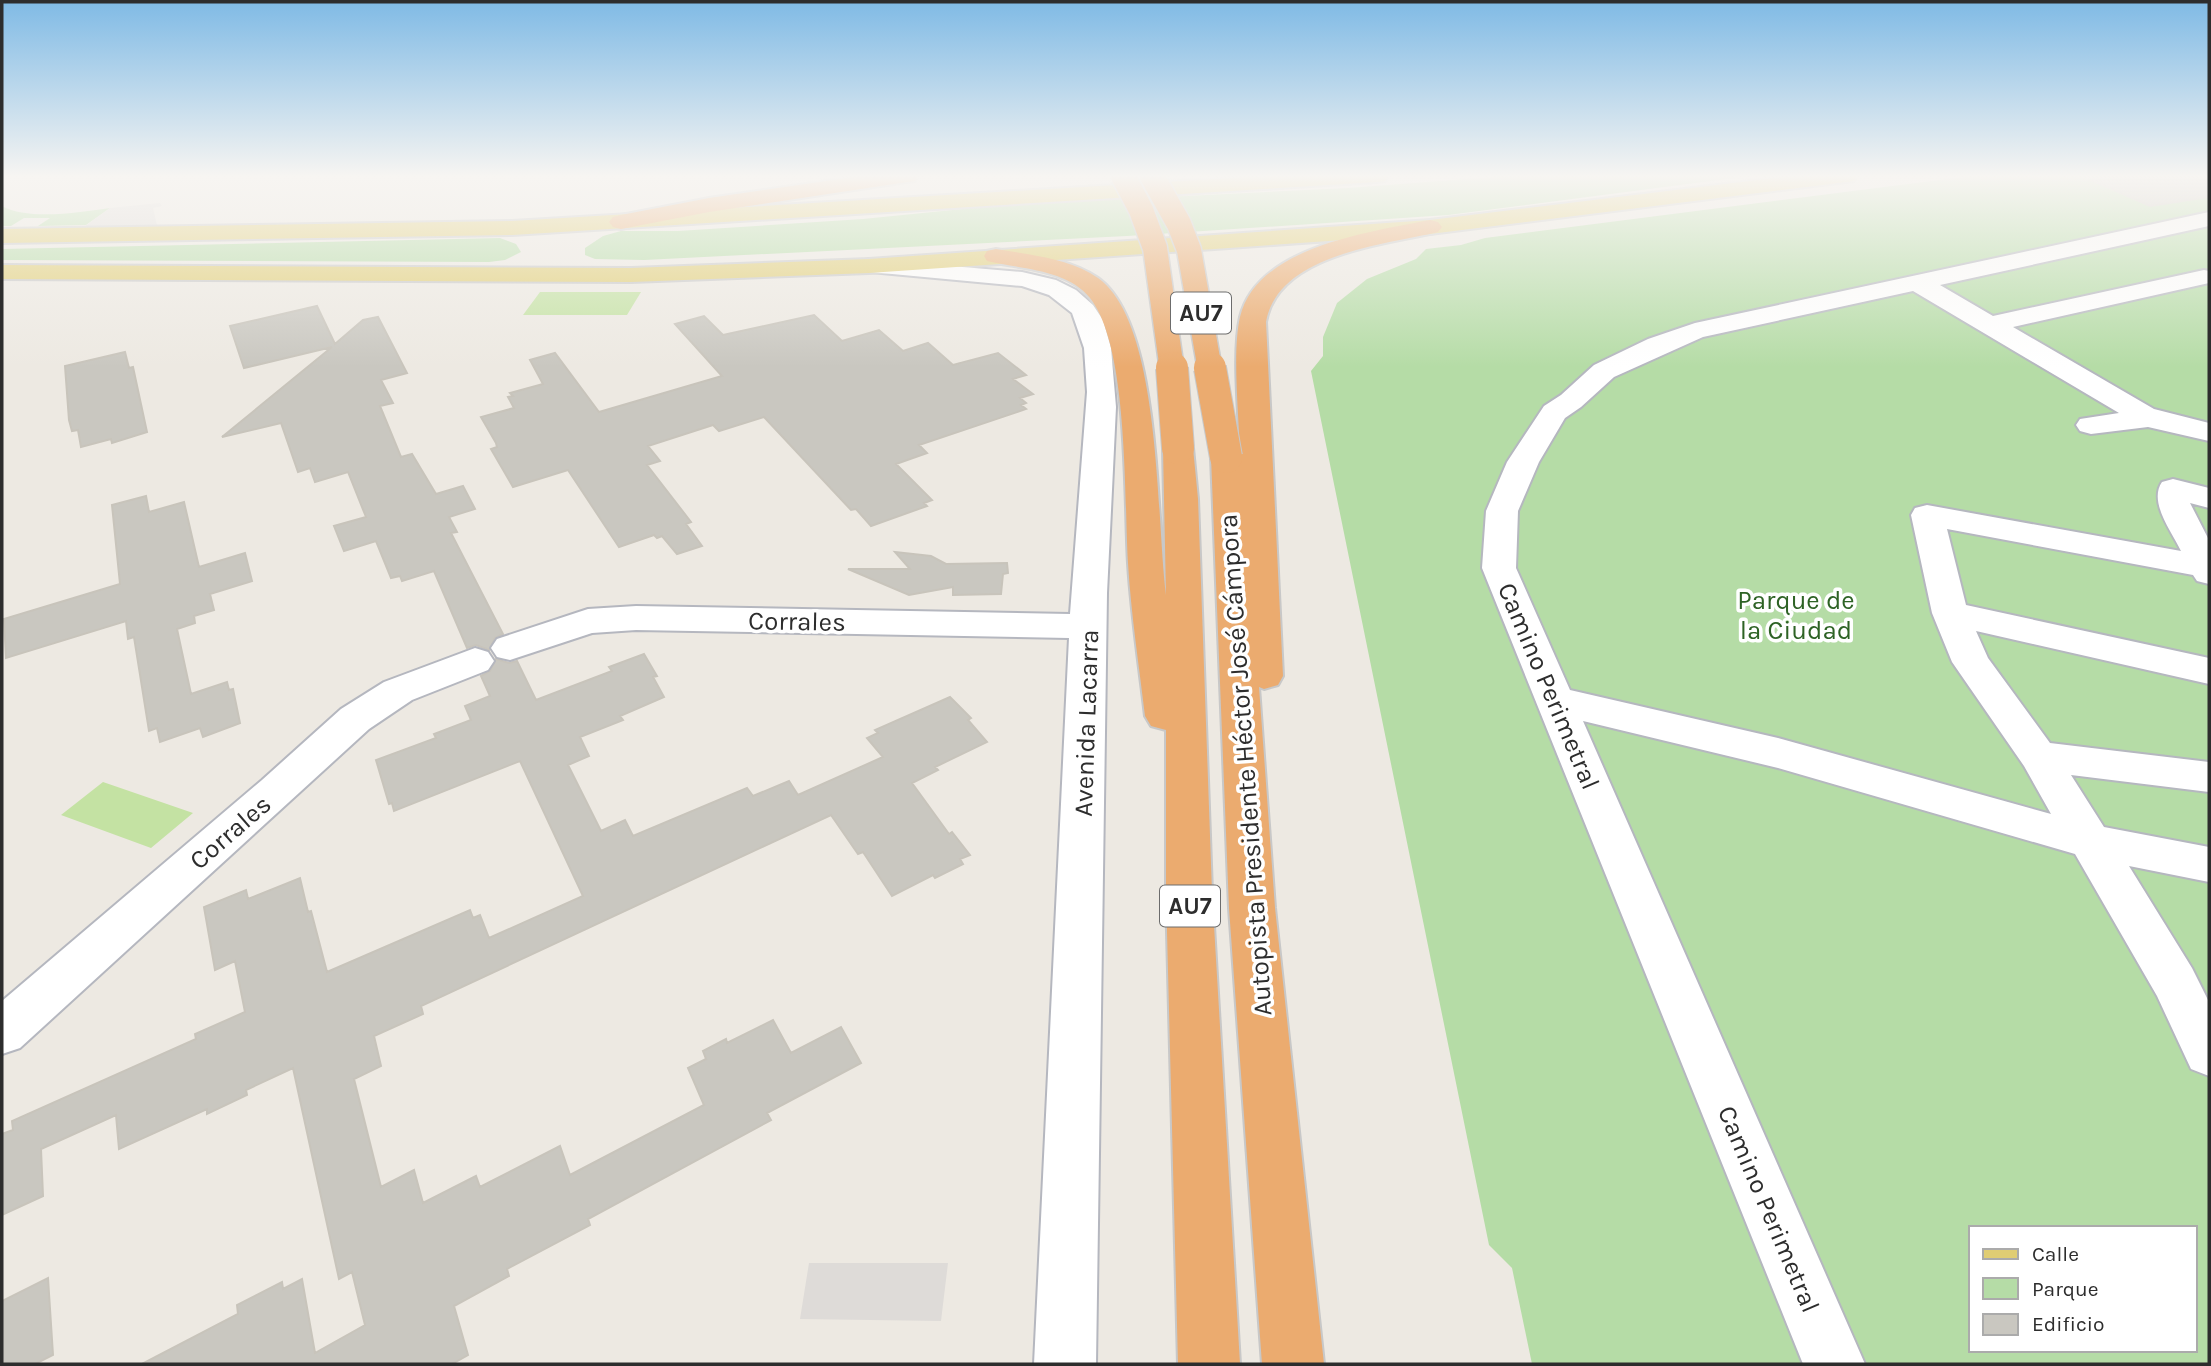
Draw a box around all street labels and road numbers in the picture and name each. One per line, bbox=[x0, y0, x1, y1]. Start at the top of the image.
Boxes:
road number: AU7 bbox=[1171, 292, 1231, 334]
street label: Autopista Presidente Héctor José Cámpora bbox=[1212, 513, 1279, 1017]
street label: Camino Perimetral bbox=[1491, 578, 1606, 794]
street label: Corrales bbox=[748, 605, 846, 638]
street label: Avenida Lacarra bbox=[1068, 629, 1105, 817]
street label: Corrales bbox=[183, 789, 277, 876]
road number: AU7 bbox=[1160, 885, 1220, 926]
street label: Camino Perimetral bbox=[1711, 1101, 1826, 1317]

